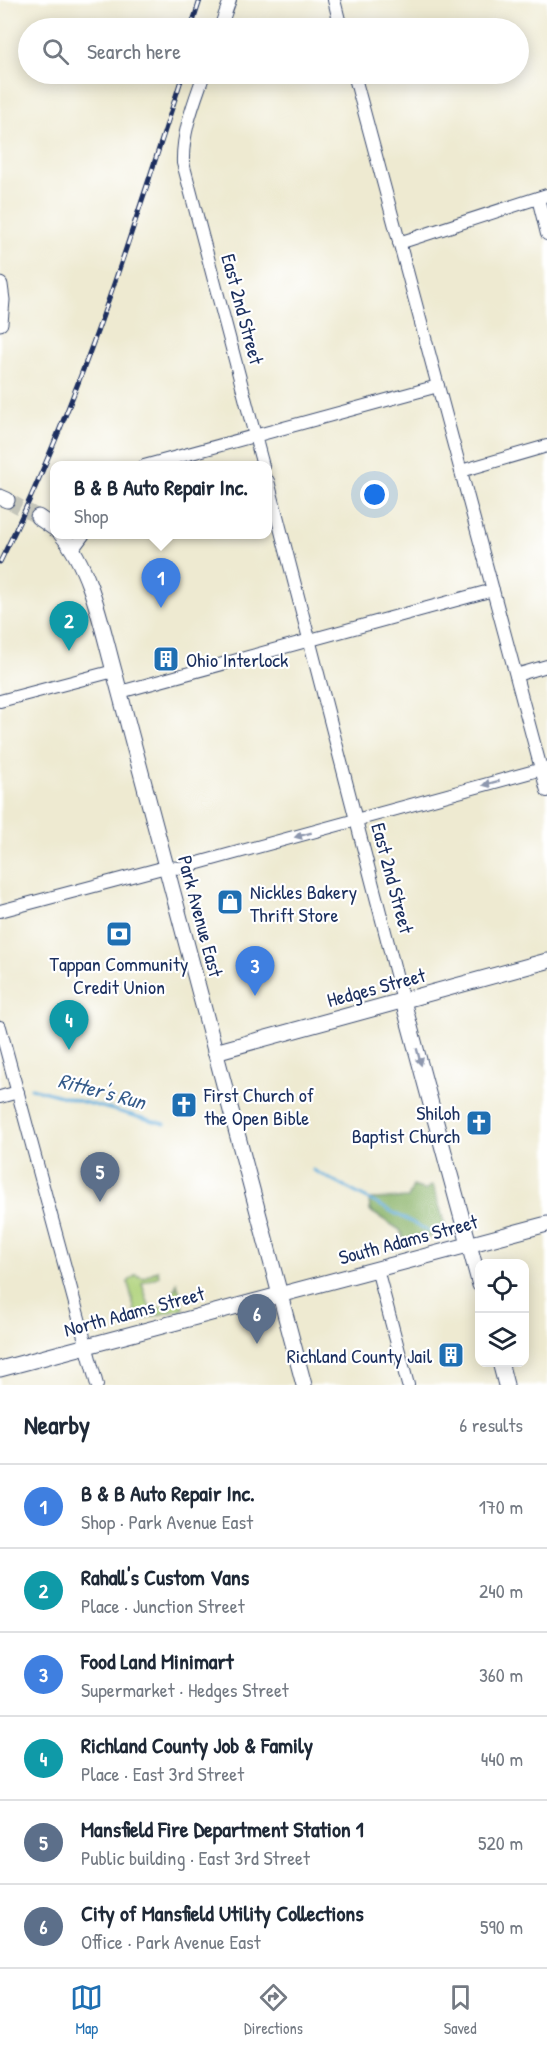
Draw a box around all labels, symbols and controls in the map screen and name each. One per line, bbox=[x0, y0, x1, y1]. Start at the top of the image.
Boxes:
search box bbox=[18, 18, 529, 84]
icon: search bbox=[39, 35, 72, 68]
text: Search here bbox=[87, 36, 181, 66]
street label: East 2nd Street bbox=[215, 251, 271, 368]
popup bbox=[50, 461, 272, 539]
text: B & B Auto Repair Inc. bbox=[74, 472, 248, 502]
your location bbox=[360, 480, 389, 509]
text: Shop bbox=[74, 502, 108, 529]
pin: 1 bbox=[142, 558, 180, 608]
pin: 2 bbox=[50, 602, 88, 651]
building icon: Ohio Interlock bbox=[151, 644, 181, 674]
place label: Ohio Interlock bbox=[186, 646, 288, 673]
one-way arrow bbox=[481, 779, 499, 788]
street label: East 2nd Street bbox=[365, 820, 421, 937]
one-way arrow bbox=[294, 831, 312, 840]
street label: Park Avenue East bbox=[172, 852, 230, 981]
place label: Nickles Bakery Thrift Store bbox=[250, 878, 357, 928]
shop icon: Nickles Bakery Thrift Store bbox=[215, 887, 245, 917]
bank icon: Tappan Community Credit Union bbox=[104, 919, 134, 949]
pin: 3 bbox=[236, 946, 274, 996]
place label: Tappan Community Credit Union bbox=[50, 950, 188, 1000]
street label: Hedges Street bbox=[324, 961, 429, 1013]
pin: 4 bbox=[50, 1000, 88, 1050]
one-way arrow bbox=[414, 1048, 424, 1066]
water label: Ritter's Run bbox=[55, 1065, 150, 1117]
place label: First Church of the Open Bible bbox=[203, 1081, 314, 1131]
church icon: First Church of the Open Bible bbox=[169, 1090, 199, 1120]
place label: Shiloh Baptist Church bbox=[352, 1099, 460, 1149]
church icon: Shiloh Baptist Church bbox=[464, 1108, 494, 1138]
pin: 5 bbox=[80, 1152, 120, 1202]
street label: South Adams Street bbox=[335, 1207, 482, 1271]
map controls bbox=[475, 1259, 529, 1367]
button: locate bbox=[475, 1259, 529, 1313]
street label: North Adams Street bbox=[61, 1279, 208, 1343]
pin: 6 bbox=[238, 1294, 276, 1344]
button: layers bbox=[475, 1313, 529, 1367]
building icon: Richland County Jail bbox=[436, 1340, 466, 1370]
place label: Richland County Jail bbox=[287, 1342, 433, 1369]
text: Nearby bbox=[24, 1407, 90, 1442]
text: 6 results bbox=[459, 1411, 523, 1438]
text: B & B Auto Repair Inc. bbox=[81, 1478, 255, 1508]
text: 1 bbox=[40, 1493, 47, 1520]
text: 170 m bbox=[479, 1493, 523, 1520]
text: Shop · Park Avenue East bbox=[81, 1508, 253, 1535]
text: Rahall's Custom Vans bbox=[81, 1562, 249, 1592]
text: 2 bbox=[39, 1577, 48, 1604]
text: 240 m bbox=[479, 1577, 523, 1604]
text: Place · Junction Street bbox=[81, 1592, 245, 1619]
text: Food Land Minimart bbox=[81, 1646, 234, 1676]
text: 3 bbox=[39, 1661, 48, 1688]
text: 360 m bbox=[479, 1661, 523, 1688]
text: Supermarket · Hedges Street bbox=[81, 1676, 289, 1703]
text: Richland County Job & Family bbox=[81, 1730, 313, 1760]
text: 4 bbox=[40, 1745, 47, 1772]
text: 440 m bbox=[481, 1745, 523, 1772]
text: Place · East 3rd Street bbox=[81, 1760, 244, 1787]
text: Mansfield Fire Department Station 1 bbox=[81, 1814, 364, 1844]
text: 5 bbox=[39, 1829, 48, 1856]
text: 520 m bbox=[478, 1829, 523, 1856]
text: Public building · East 3rd Street bbox=[81, 1844, 310, 1871]
text: City of Mansfield Utility Collections bbox=[81, 1898, 364, 1928]
text: 6 bbox=[40, 1913, 47, 1940]
text: 590 m bbox=[480, 1913, 523, 1940]
text: Office · Park Avenue East bbox=[81, 1928, 261, 1955]
tab: Map bbox=[70, 1981, 103, 2039]
tab: Directions bbox=[244, 1981, 303, 2039]
tab: Saved bbox=[444, 1981, 477, 2039]

